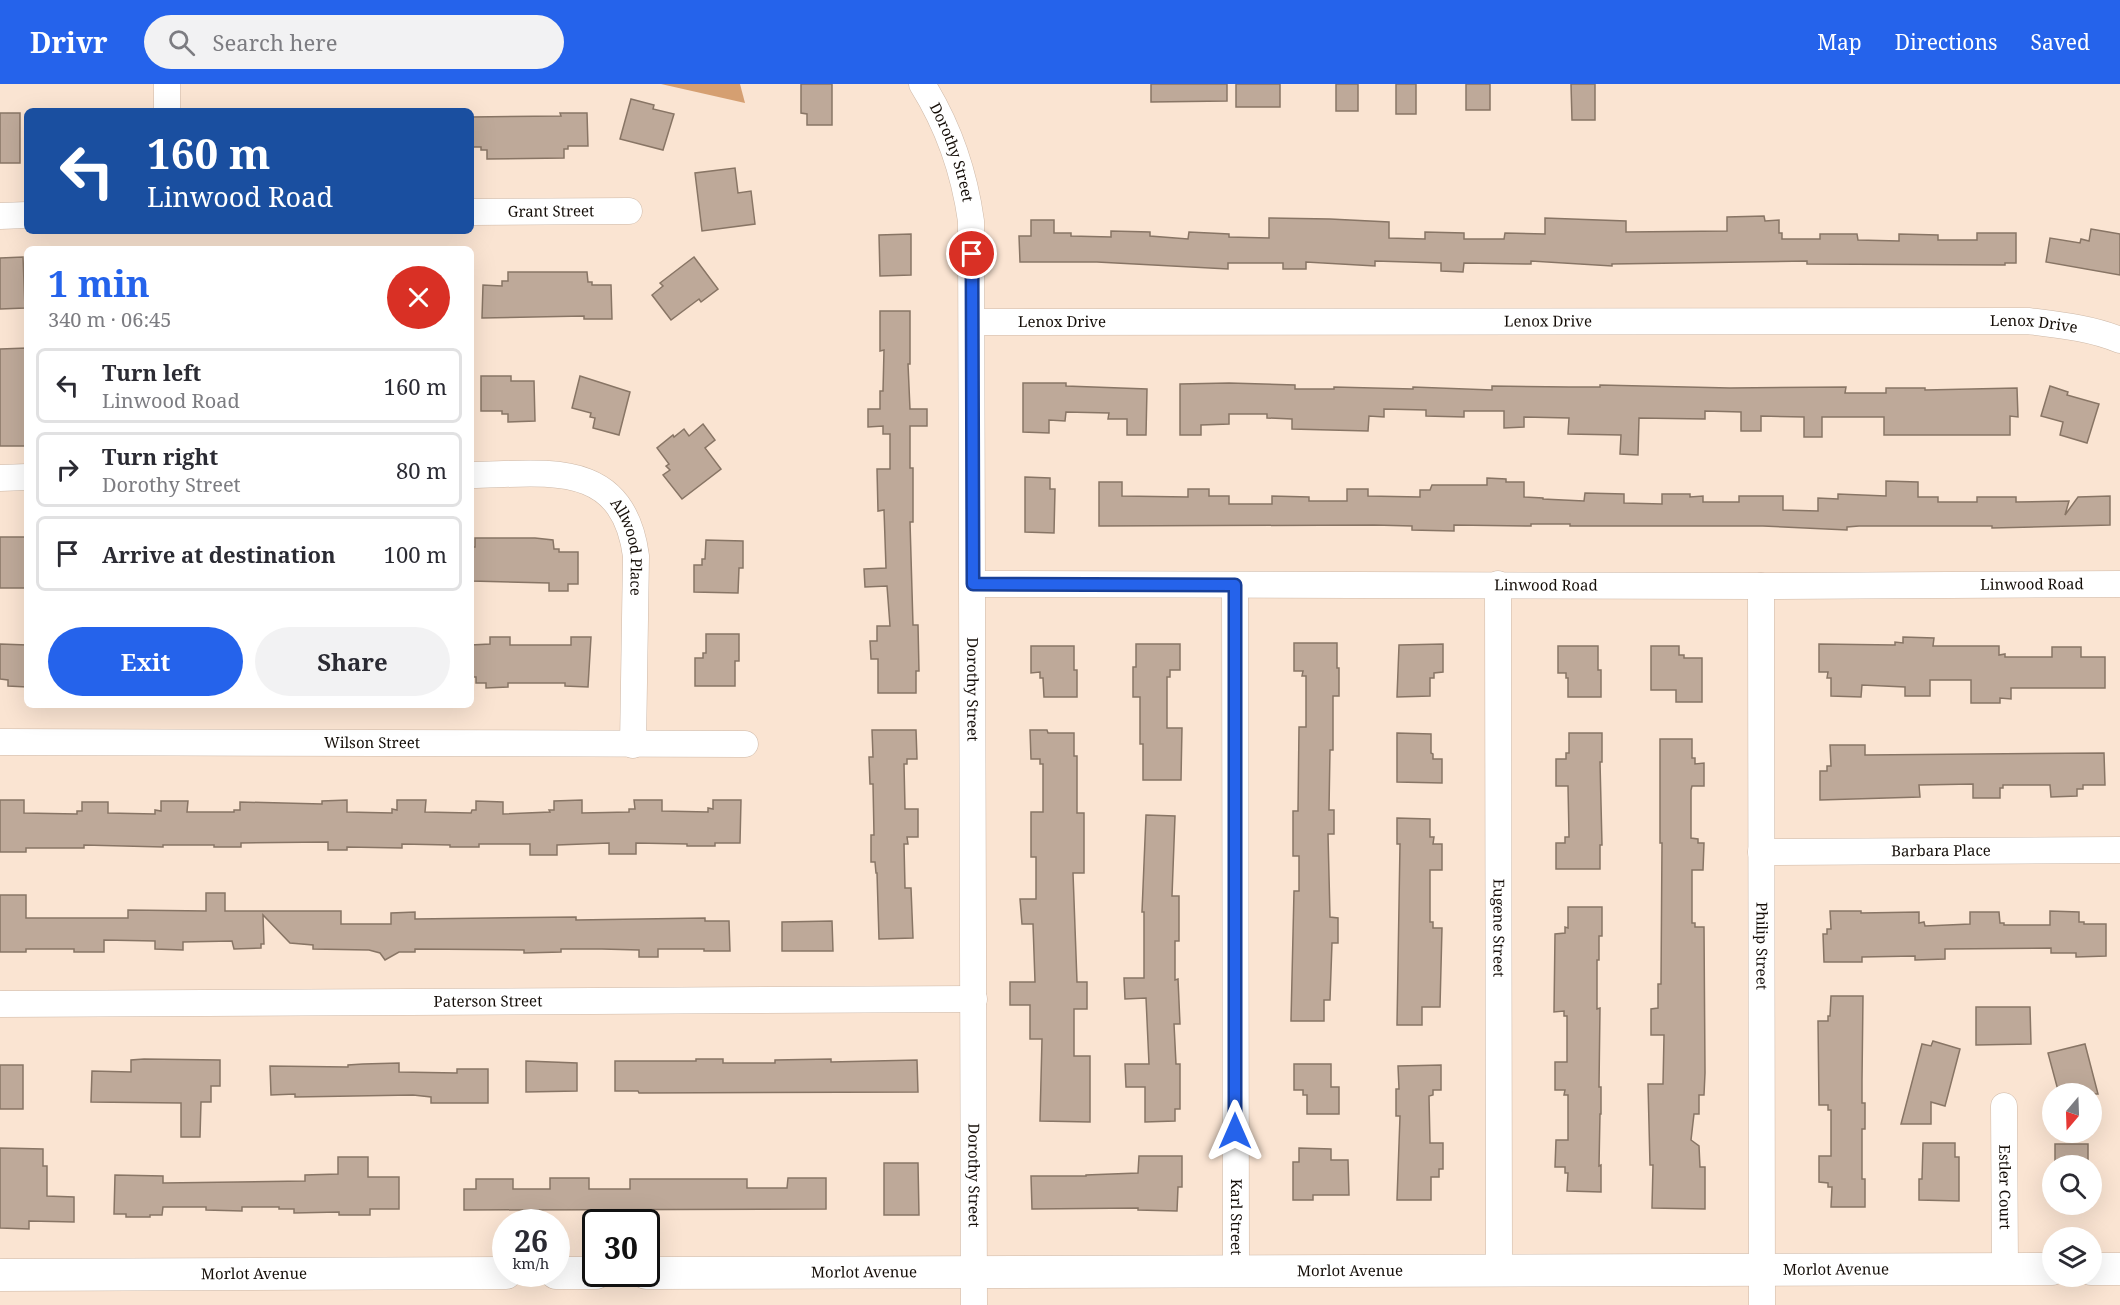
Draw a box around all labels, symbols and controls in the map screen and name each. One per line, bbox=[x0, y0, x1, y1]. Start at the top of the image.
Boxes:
search box bbox=[144, 15, 564, 69]
text: Drivr bbox=[30, 23, 108, 61]
icon: search bbox=[165, 26, 198, 59]
text: Search here bbox=[213, 27, 337, 57]
text: Map bbox=[1817, 28, 1862, 56]
text: Directions bbox=[1895, 28, 1997, 56]
text: Saved bbox=[2030, 28, 2090, 56]
street label: Dorothy Street bbox=[926, 99, 979, 203]
text: 160 m bbox=[147, 124, 271, 181]
icon: left bbox=[48, 132, 126, 210]
text: Linwood Road bbox=[147, 178, 333, 215]
street label: Grant Street bbox=[508, 200, 594, 221]
pin bbox=[946, 228, 997, 279]
icon: arrive bbox=[955, 237, 988, 270]
text: 1 min bbox=[48, 259, 150, 308]
button: close bbox=[387, 266, 450, 329]
text: 340 m · 06:45 bbox=[48, 306, 171, 333]
street label: Lenox Drive bbox=[1504, 310, 1592, 330]
street label: Lenox Drive bbox=[1990, 310, 2079, 337]
street label: Lenox Drive bbox=[1018, 311, 1106, 331]
text: Turn left bbox=[102, 357, 201, 387]
icon: left bbox=[51, 369, 84, 402]
text: 160 m bbox=[384, 371, 447, 401]
text: Linwood Road bbox=[102, 387, 240, 414]
text: Turn right bbox=[102, 441, 218, 471]
icon: right bbox=[51, 453, 84, 486]
text: 80 m bbox=[396, 455, 447, 485]
text: Dorothy Street bbox=[102, 471, 241, 498]
street label: Allwood Place bbox=[607, 493, 647, 596]
icon: arrive bbox=[51, 537, 84, 570]
text: Arrive at destination bbox=[102, 539, 336, 569]
text: 100 m bbox=[384, 539, 447, 569]
street label: Linwood Road bbox=[1980, 573, 2084, 594]
street label: Linwood Road bbox=[1494, 574, 1598, 595]
button: Exit bbox=[48, 627, 243, 696]
button: Share bbox=[255, 627, 450, 696]
street label: Dorothy Street bbox=[963, 637, 983, 741]
street label: Wilson Street bbox=[324, 732, 420, 752]
street label: Barbara Place bbox=[1891, 840, 1991, 860]
street label: Eugene Street bbox=[1489, 879, 1510, 977]
street label: Philip Street bbox=[1752, 902, 1773, 990]
street label: Paterson Street bbox=[434, 990, 542, 1011]
north arrow bbox=[2042, 1083, 2102, 1143]
map controls bbox=[2042, 1083, 2102, 1287]
position arrow bbox=[1203, 1099, 1267, 1163]
street label: Dorothy Street bbox=[964, 1123, 985, 1227]
street label: Estler Court bbox=[1995, 1145, 2016, 1229]
button: search bbox=[2042, 1155, 2102, 1215]
street label: Karl Street bbox=[1227, 1179, 1247, 1255]
speed limit sign: 30 bbox=[582, 1209, 660, 1287]
text: 26 bbox=[514, 1220, 548, 1261]
button: layers bbox=[2042, 1227, 2102, 1287]
text: km/h bbox=[513, 1253, 549, 1273]
street label: Morlot Avenue bbox=[1783, 1258, 1889, 1279]
street label: Morlot Avenue bbox=[1297, 1260, 1403, 1280]
street label: Morlot Avenue bbox=[811, 1261, 917, 1282]
street label: Morlot Avenue bbox=[201, 1263, 307, 1283]

